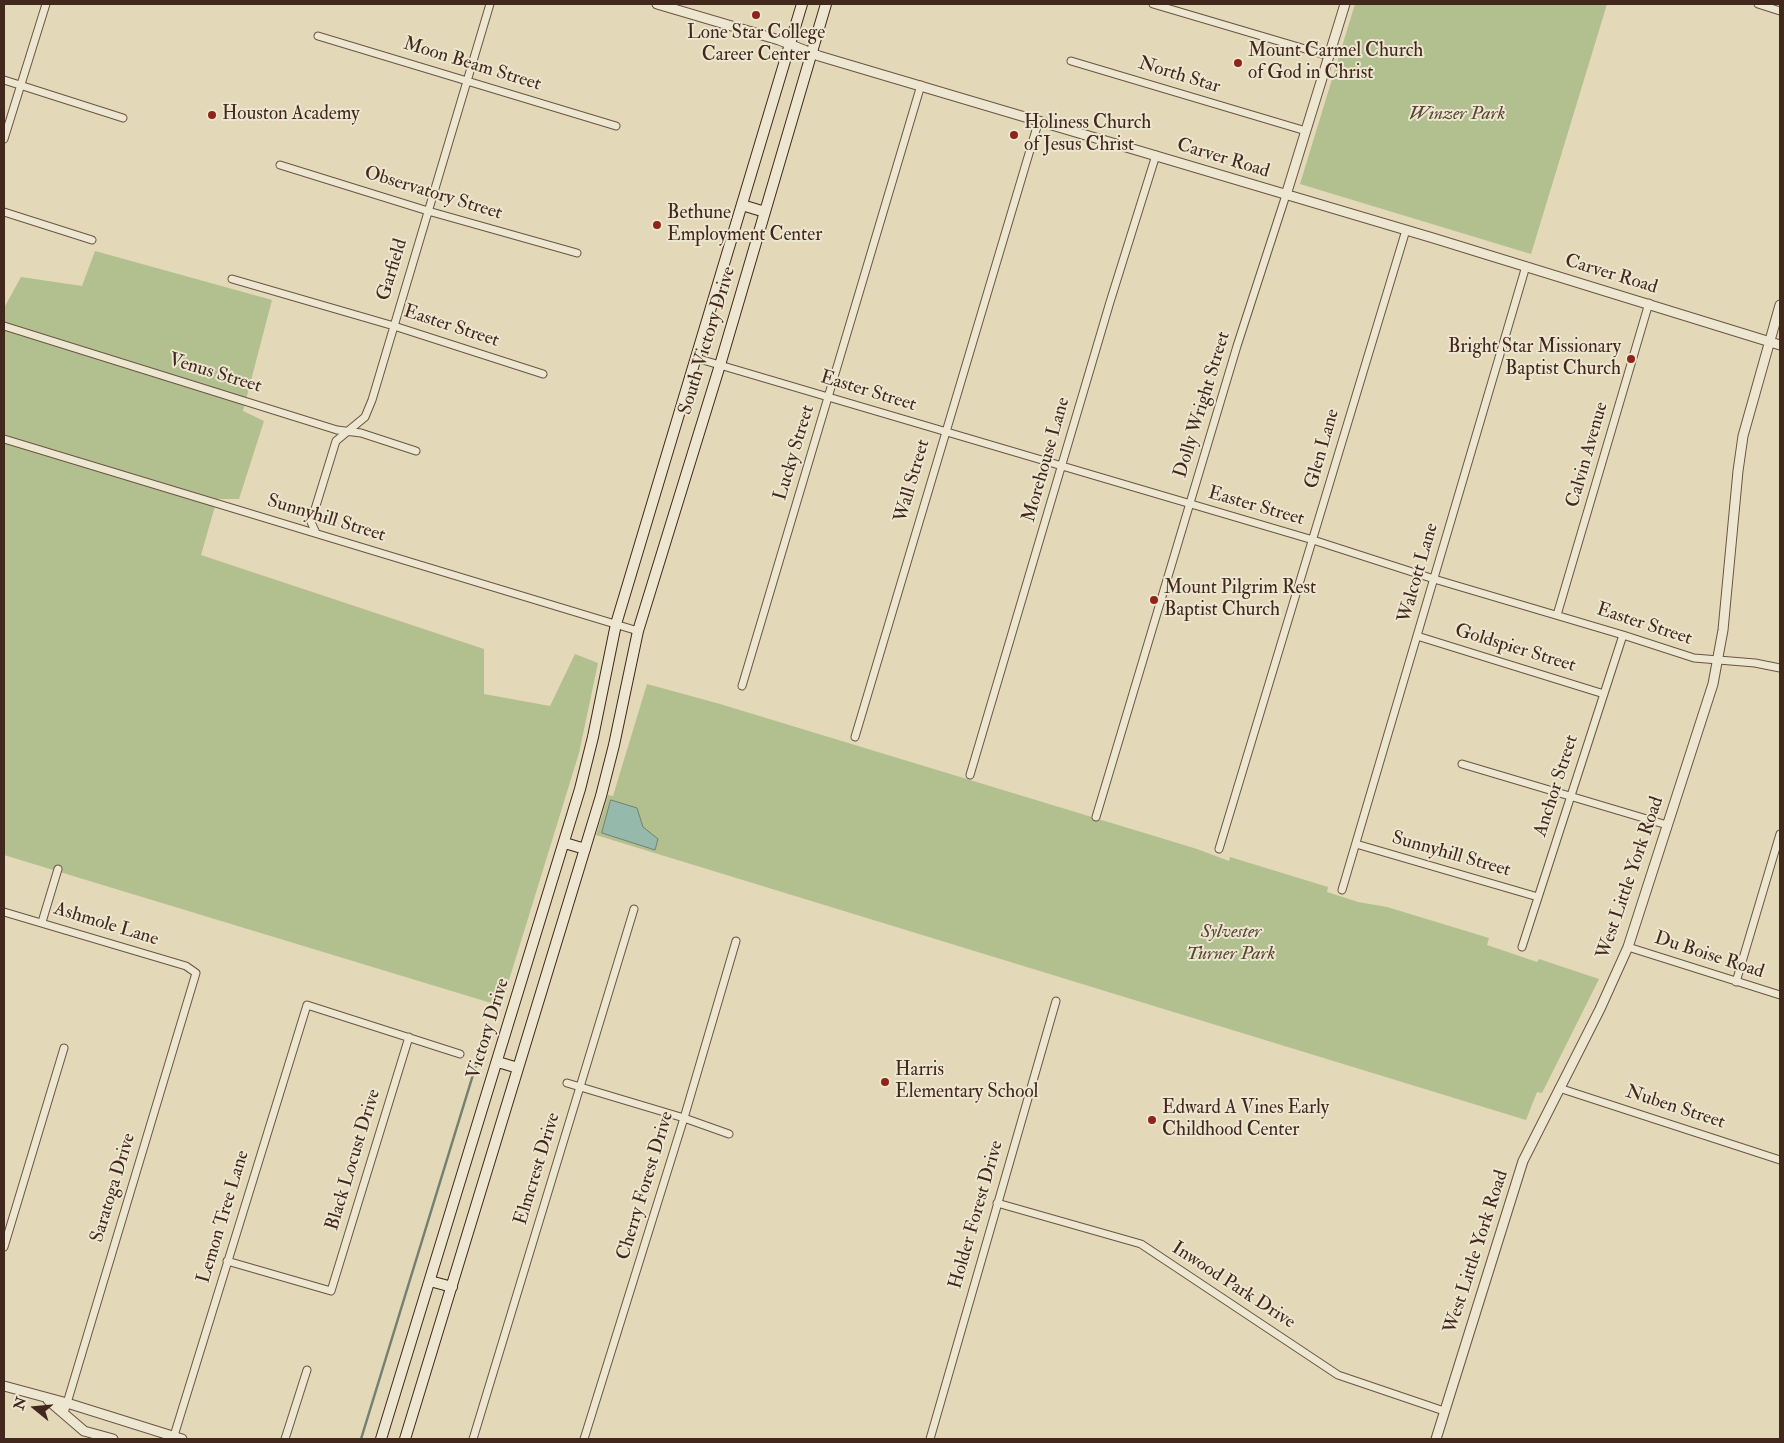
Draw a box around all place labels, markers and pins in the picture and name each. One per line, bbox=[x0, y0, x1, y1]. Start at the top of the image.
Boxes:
marker: Lone Star College Career Center bbox=[750, 9, 762, 21]
place label: Lone Star College Career Center bbox=[687, 23, 825, 67]
place label: Mount Carmel Church of God in Christ bbox=[1248, 41, 1423, 85]
marker: Mount Carmel Church of God in Christ bbox=[1232, 57, 1244, 69]
place label: Houston Academy bbox=[222, 104, 359, 126]
marker: Houston Academy bbox=[206, 109, 218, 121]
place label: Holiness Church of Jesus Christ bbox=[1024, 113, 1151, 157]
marker: Holiness Church of Jesus Christ bbox=[1008, 129, 1020, 141]
place label: Bethune Employment Center bbox=[667, 203, 822, 247]
marker: Bethune Employment Center bbox=[651, 219, 663, 231]
place label: Bright Star Missionary Baptist Church bbox=[1448, 337, 1621, 381]
marker: Bright Star Missionary Baptist Church bbox=[1625, 353, 1637, 365]
place label: Mount Pilgrim Rest Baptist Church bbox=[1164, 578, 1316, 622]
marker: Mount Pilgrim Rest Baptist Church bbox=[1148, 594, 1160, 606]
place label: Harris Elementary School bbox=[895, 1060, 1038, 1104]
marker: Harris Elementary School bbox=[879, 1076, 891, 1088]
place label: Edward A Vines Early Childhood Center bbox=[1162, 1098, 1329, 1142]
marker: Edward A Vines Early Childhood Center bbox=[1146, 1114, 1158, 1126]

